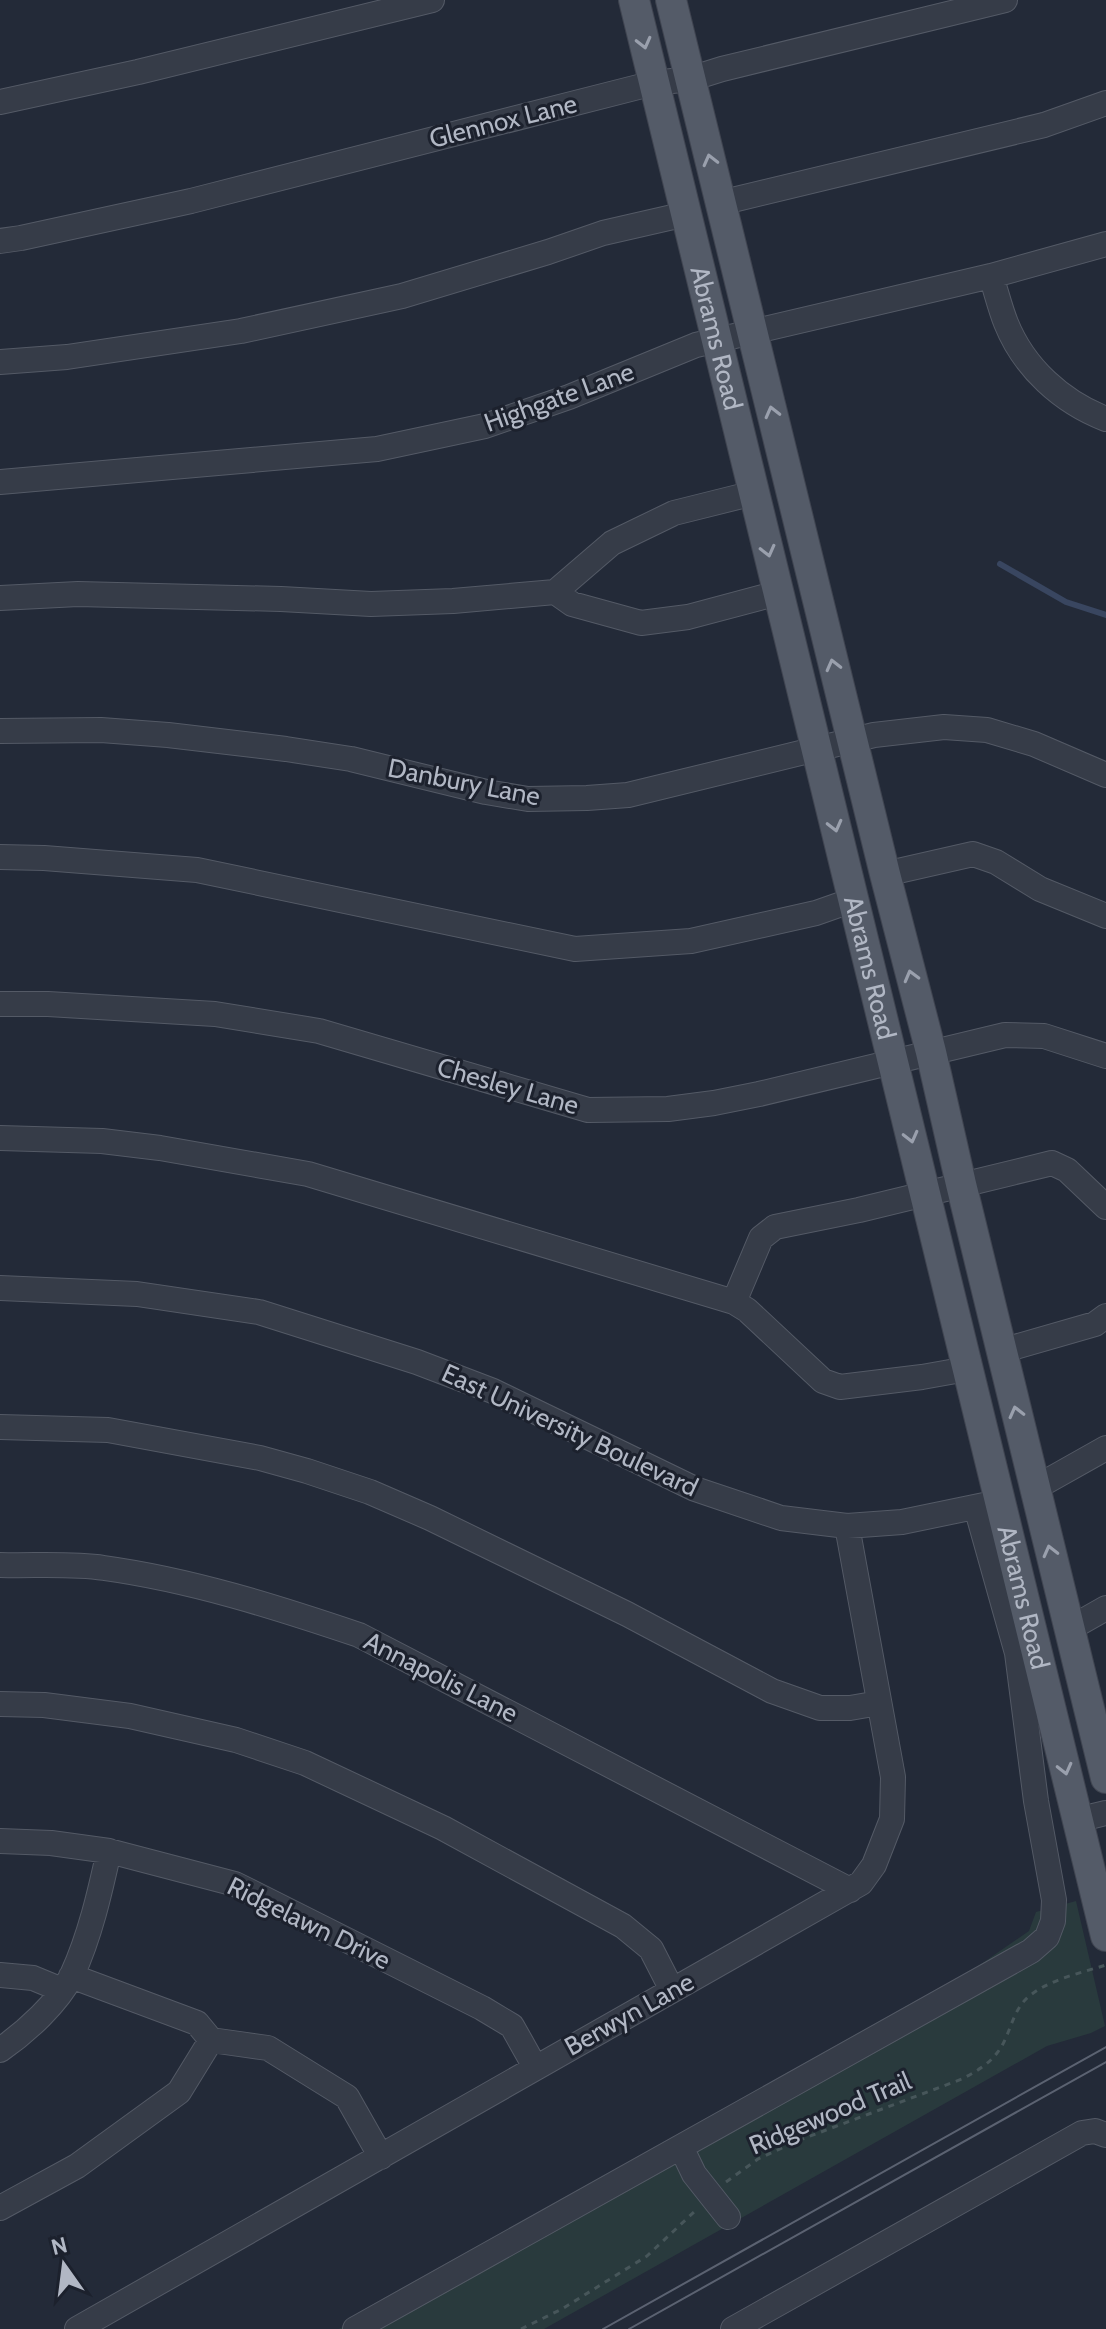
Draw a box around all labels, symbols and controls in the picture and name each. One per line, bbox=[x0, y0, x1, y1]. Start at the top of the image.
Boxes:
one-way arrow bbox=[635, 35, 652, 49]
street label: Glennox Lane bbox=[426, 87, 580, 155]
one-way arrow bbox=[702, 154, 719, 167]
street label: Abrams Road bbox=[683, 263, 749, 413]
street label: Highgate Lane bbox=[480, 355, 638, 439]
one-way arrow bbox=[764, 406, 781, 420]
one-way arrow bbox=[759, 544, 776, 558]
one-way arrow bbox=[826, 659, 843, 672]
street label: Danbury Lane bbox=[385, 752, 543, 812]
one-way arrow bbox=[826, 819, 843, 832]
street label: Abrams Road bbox=[837, 893, 903, 1043]
one-way arrow bbox=[904, 970, 921, 984]
street label: Chesley Lane bbox=[434, 1051, 582, 1121]
one-way arrow bbox=[901, 1129, 918, 1143]
street label: East University Boulevard bbox=[437, 1357, 703, 1503]
one-way arrow bbox=[1009, 1405, 1026, 1419]
street label: Abrams Road bbox=[990, 1522, 1056, 1672]
one-way arrow bbox=[1043, 1545, 1060, 1559]
street label: Annapolis Lane bbox=[359, 1625, 523, 1729]
one-way arrow bbox=[1056, 1762, 1073, 1776]
street label: Ridgelawn Drive bbox=[222, 1870, 396, 1976]
street label: Berwyn Lane bbox=[559, 1965, 699, 2063]
street label: Ridgewood Trail bbox=[744, 2064, 916, 2162]
north arrow bbox=[24, 2225, 104, 2305]
text: N bbox=[48, 2231, 70, 2261]

